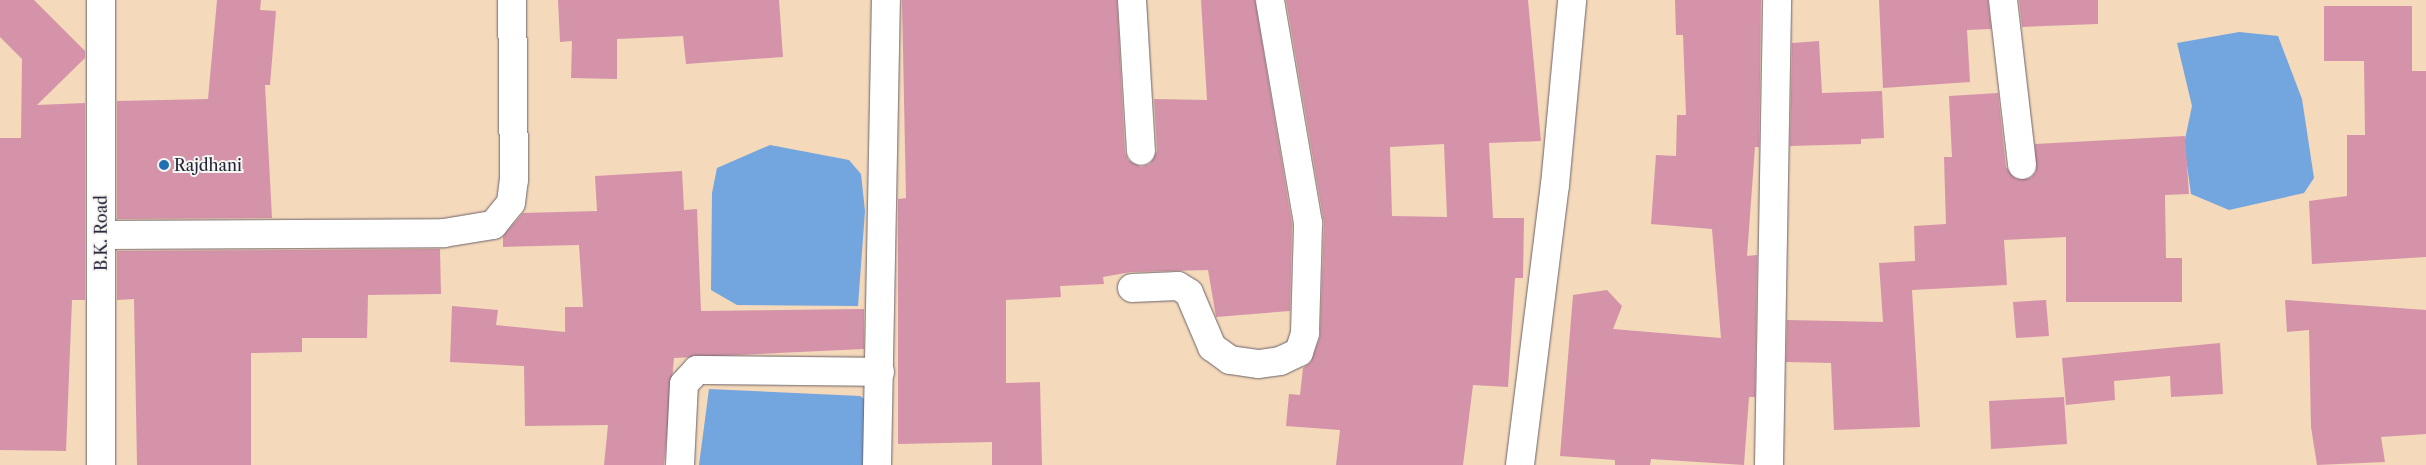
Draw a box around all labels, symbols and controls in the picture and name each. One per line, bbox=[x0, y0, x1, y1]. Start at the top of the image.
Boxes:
place label: Rajdhani bbox=[174, 155, 242, 175]
marker: Rajdhani bbox=[158, 159, 170, 171]
street label: B.K. Road bbox=[91, 195, 111, 271]

